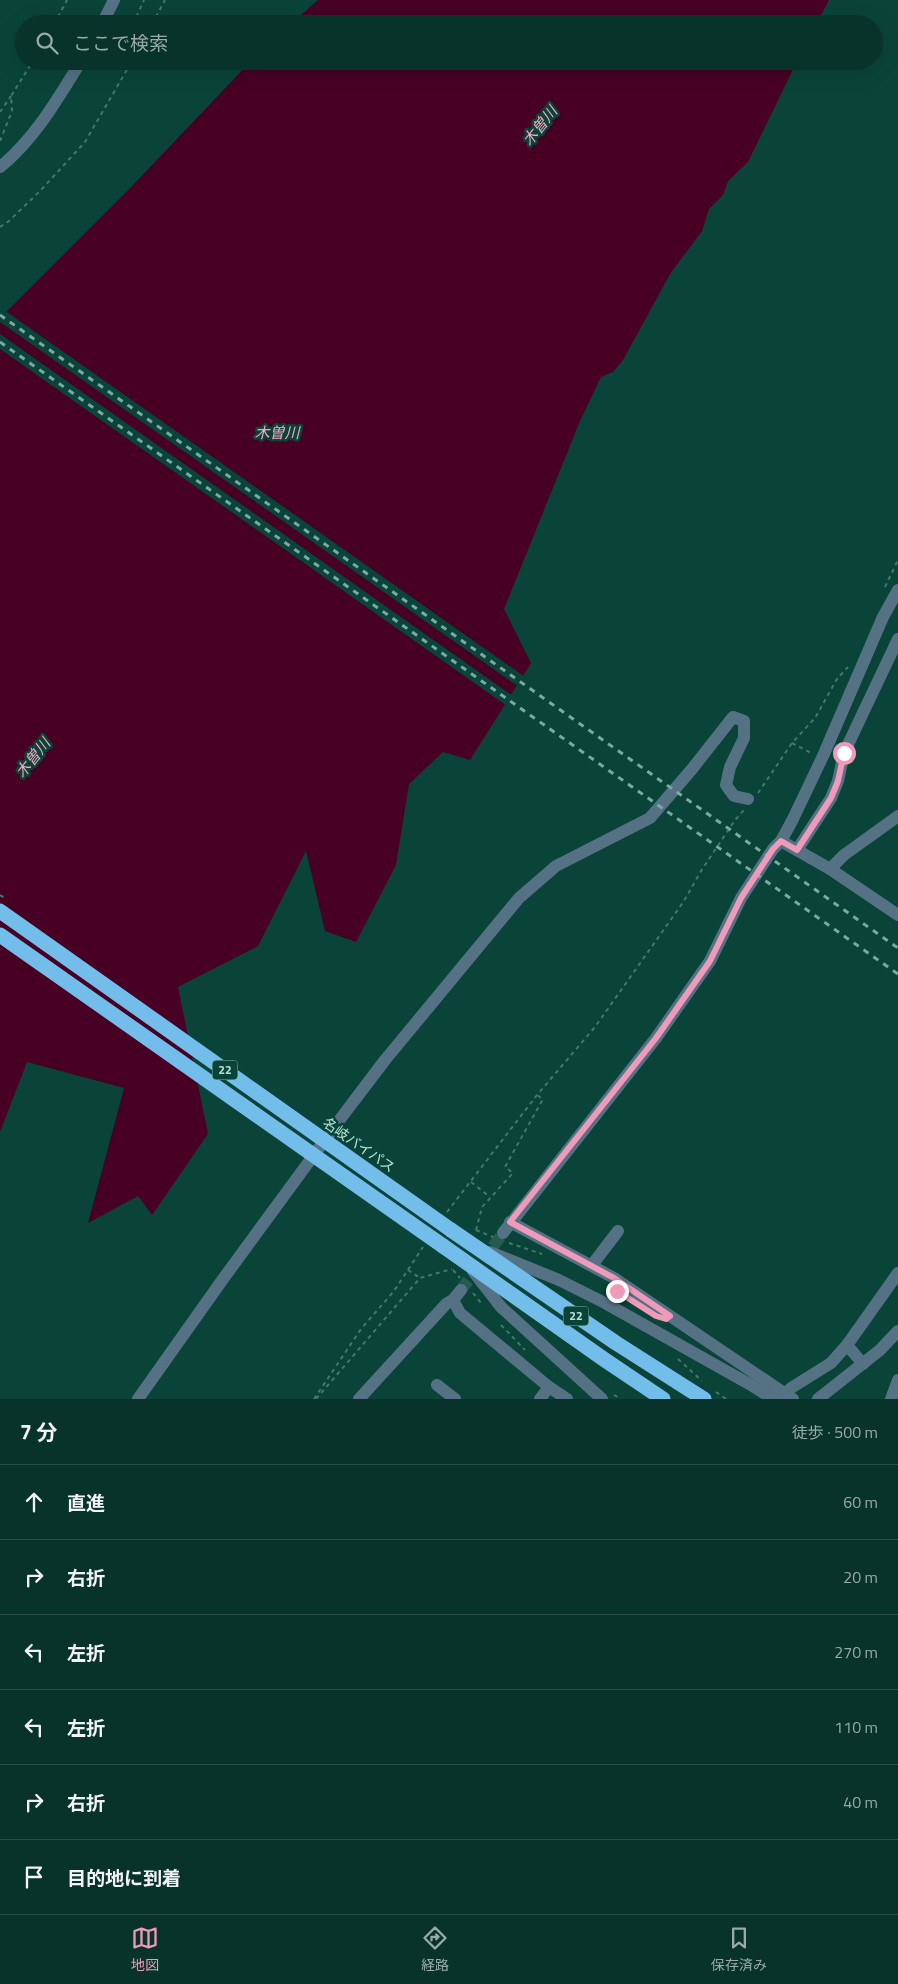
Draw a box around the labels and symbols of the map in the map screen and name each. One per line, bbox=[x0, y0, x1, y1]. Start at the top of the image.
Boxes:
water label: 木曽川 bbox=[517, 99, 564, 150]
water label: 木曽川 bbox=[254, 421, 301, 444]
water label: 木曽川 bbox=[10, 731, 57, 782]
route start bbox=[833, 742, 856, 765]
road number: 22 bbox=[212, 1060, 238, 1080]
street label: 名岐バイパス bbox=[319, 1112, 400, 1177]
route end bbox=[606, 1280, 629, 1303]
road number: 22 bbox=[564, 1306, 588, 1325]

